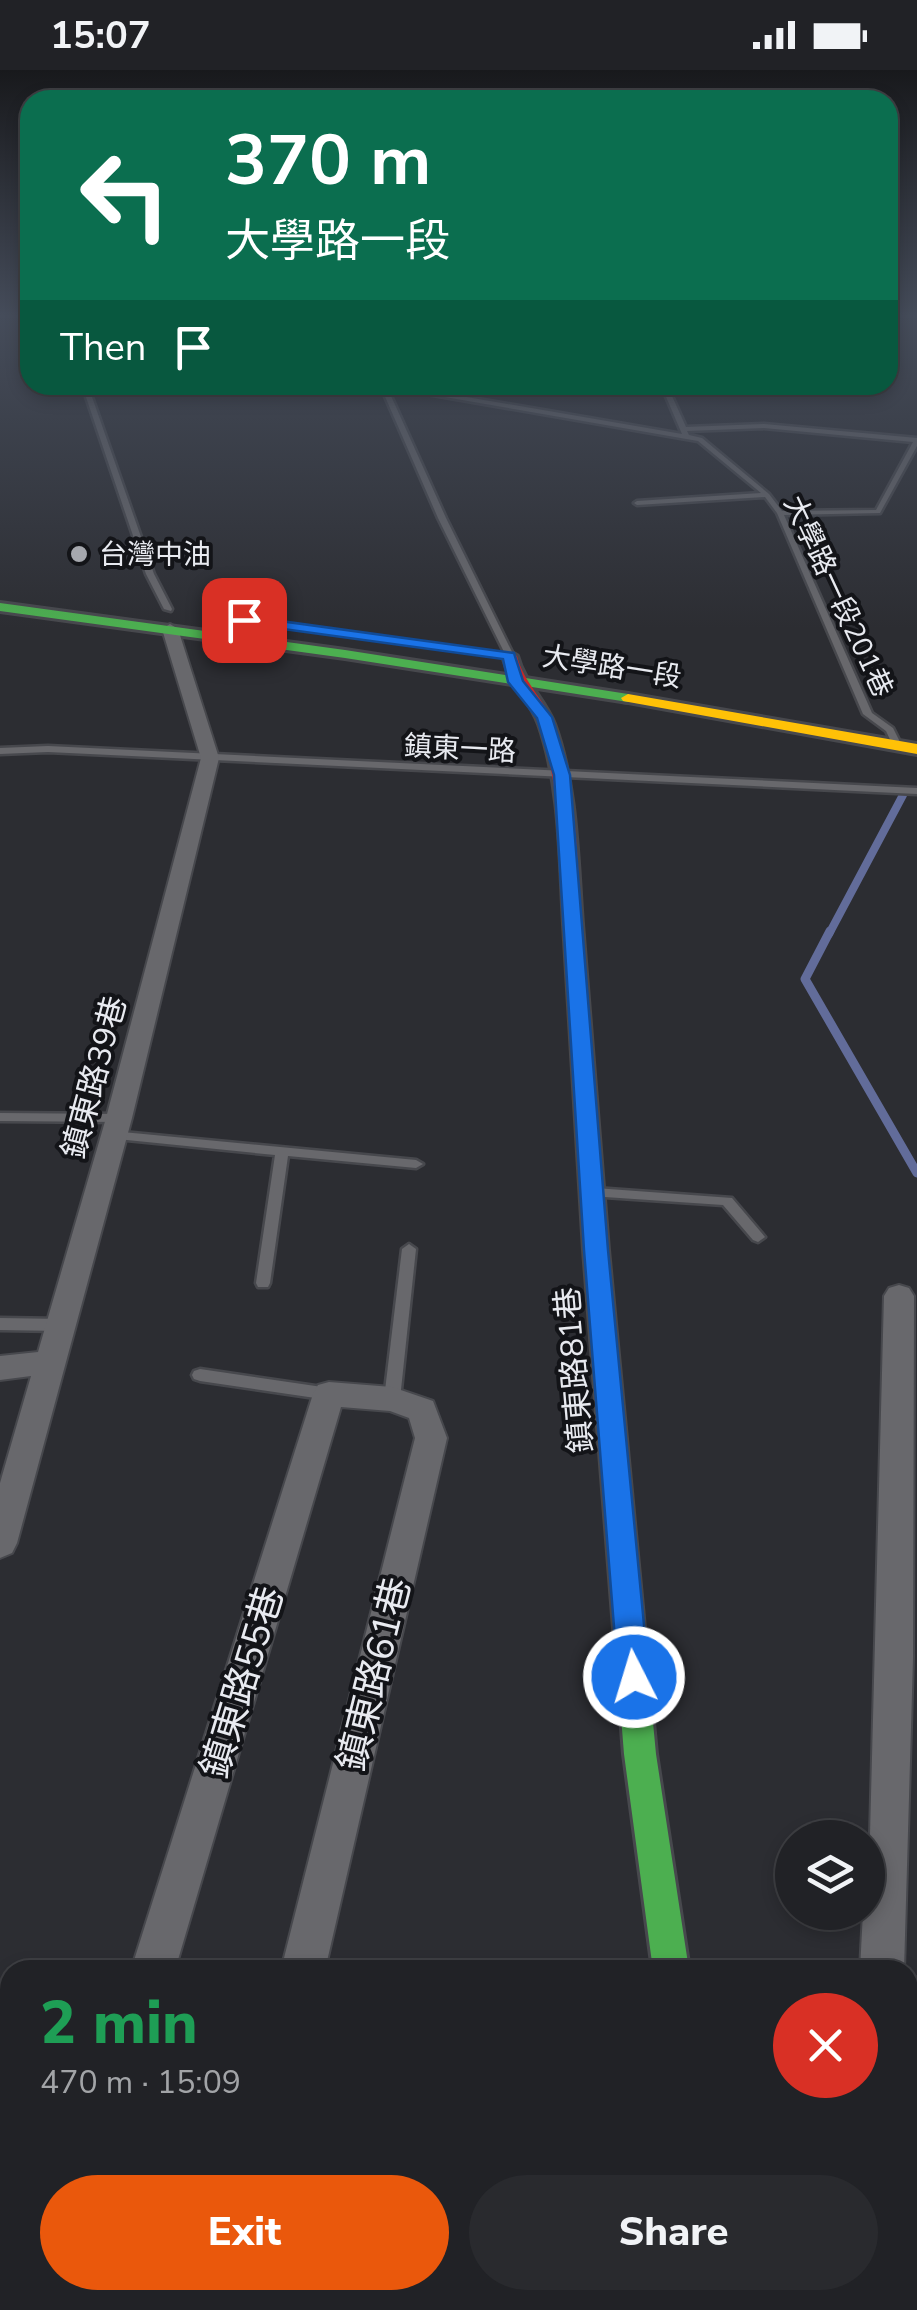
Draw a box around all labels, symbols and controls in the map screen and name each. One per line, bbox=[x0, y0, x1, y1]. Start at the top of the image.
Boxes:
text: 15:07 bbox=[50, 10, 151, 61]
text: 370 m bbox=[225, 113, 431, 209]
icon: left bbox=[60, 130, 190, 260]
text: 大學路一段 bbox=[225, 211, 450, 272]
icon: arrive bbox=[166, 320, 221, 375]
text: Then bbox=[60, 322, 146, 373]
street label: 大學路一段201巷 bbox=[775, 489, 901, 703]
place label: 台灣中油 bbox=[99, 536, 211, 574]
marker: 台灣中油 bbox=[68, 543, 90, 565]
pin bbox=[202, 578, 287, 663]
icon: arrive bbox=[217, 593, 272, 648]
street label: 大學路一段 bbox=[540, 637, 684, 697]
street label: 鎮東一路 bbox=[403, 727, 517, 771]
street label: 鎮東路39巷 bbox=[52, 991, 137, 1163]
street label: 鎮東路81巷 bbox=[546, 1285, 603, 1455]
street label: 鎮東路61巷 bbox=[326, 1572, 423, 1776]
street label: 鎮東路55巷 bbox=[189, 1580, 296, 1784]
position arrow bbox=[582, 1625, 686, 1729]
map controls bbox=[775, 1820, 885, 1930]
button: layers bbox=[775, 1820, 885, 1930]
text: 2 min bbox=[40, 1982, 198, 2064]
button: close bbox=[773, 1993, 878, 2098]
text: 470 m · 15:09 bbox=[40, 2061, 241, 2104]
button: Exit bbox=[40, 2175, 449, 2290]
button: Share bbox=[469, 2175, 878, 2290]

